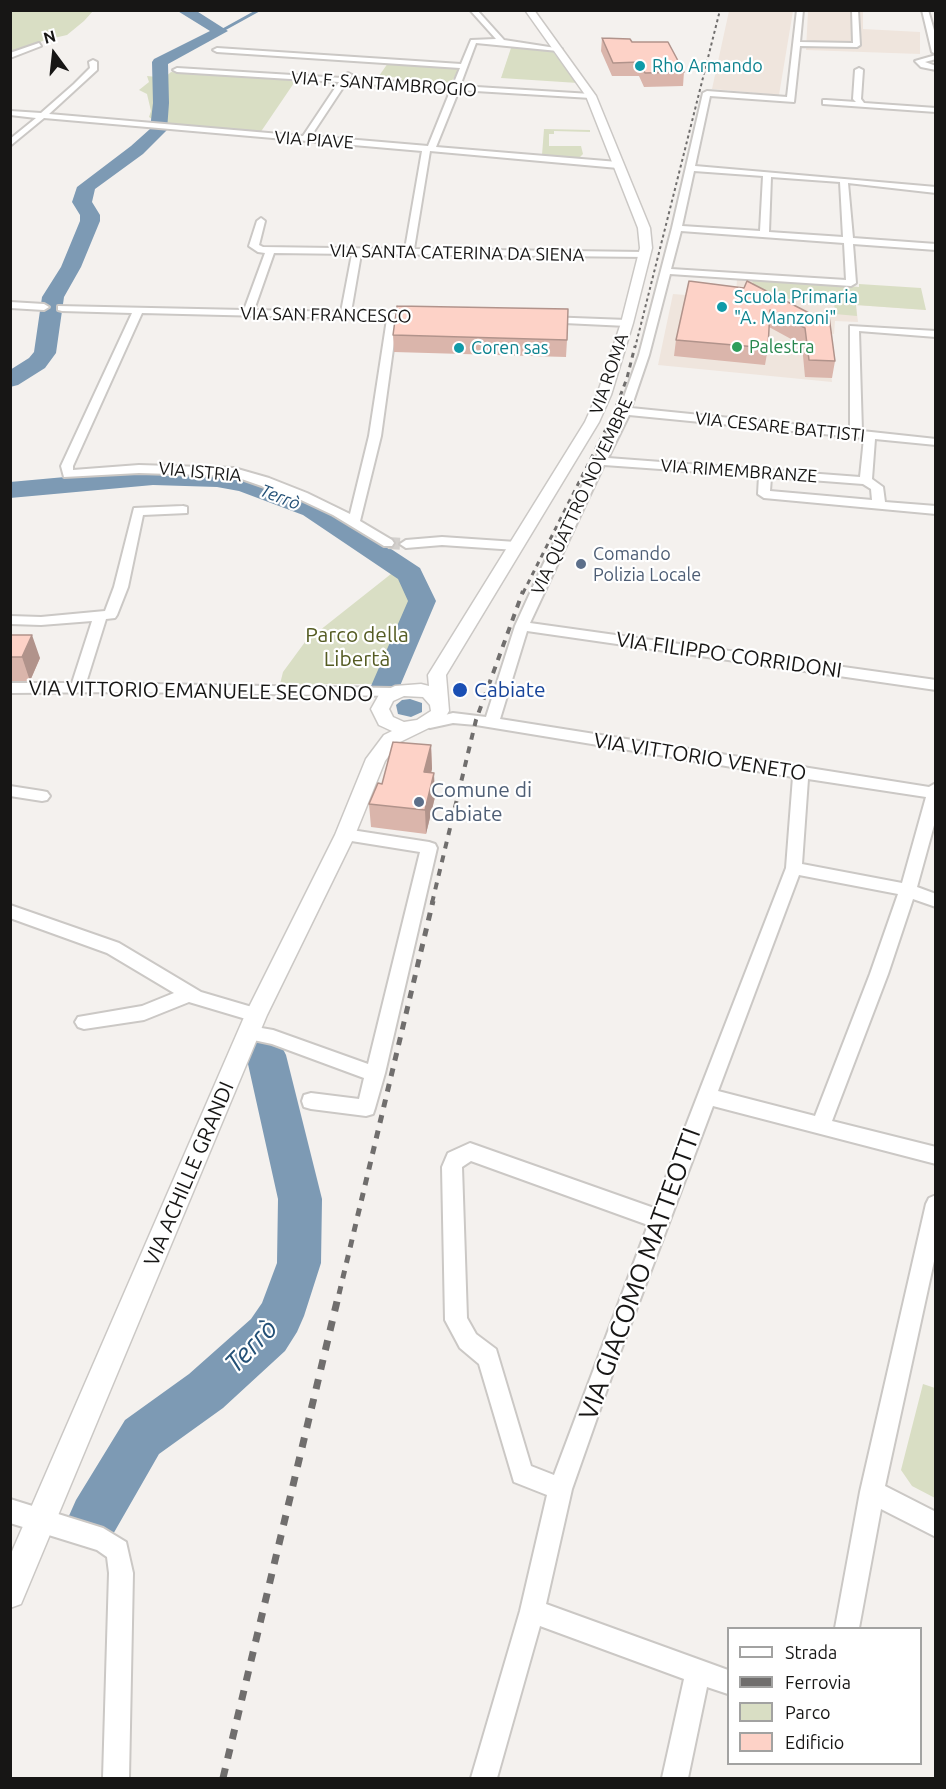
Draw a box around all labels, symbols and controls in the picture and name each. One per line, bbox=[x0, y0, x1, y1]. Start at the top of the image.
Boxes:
north arrow bbox=[24, 24, 84, 84]
text: N bbox=[41, 26, 57, 47]
place label: Rho Armando bbox=[652, 55, 763, 77]
marker: Rho Armando bbox=[633, 59, 647, 73]
street label: VIA F. SANTAMBROGIO bbox=[290, 67, 478, 101]
street label: VIA PIAVE bbox=[274, 126, 354, 154]
street label: VIA SANTA CATERINA DA SIENA bbox=[330, 240, 584, 266]
place label: Scuola Primaria "A. Manzoni" bbox=[734, 286, 858, 328]
marker: Scuola Primaria "A. Manzoni" bbox=[715, 300, 729, 314]
street label: VIA SAN FRANCESCO bbox=[240, 303, 412, 327]
street label: VIA ROMA bbox=[585, 331, 633, 417]
place label: Palestra bbox=[749, 336, 814, 358]
place label: Coren sas bbox=[471, 337, 549, 359]
marker: Palestra bbox=[730, 340, 744, 354]
marker: Coren sas bbox=[452, 341, 466, 355]
street label: VIA QUATTRO NOVEMBRE bbox=[527, 394, 637, 598]
street label: VIA CESARE BATTISTI bbox=[694, 407, 866, 447]
street label: VIA RIMEMBRANZE bbox=[660, 455, 818, 487]
street label: VIA ISTRIA bbox=[158, 458, 242, 486]
water label: Terrò bbox=[257, 480, 303, 514]
place label: Comando Polizia Locale bbox=[593, 543, 701, 586]
marker: Comando Polizia Locale bbox=[574, 557, 588, 571]
park label: Parco della Libertà bbox=[305, 622, 409, 672]
street label: VIA FILIPPO CORRIDONI bbox=[614, 627, 844, 683]
street label: VIA VITTORIO EMANUELE SECONDO bbox=[28, 675, 374, 707]
place label: Cabiate bbox=[474, 677, 546, 703]
marker: Cabiate bbox=[451, 681, 469, 699]
street label: VIA VITTORIO VENETO bbox=[592, 728, 808, 786]
place label: Comune di Cabiate bbox=[431, 777, 532, 827]
marker: Comune di Cabiate bbox=[412, 795, 426, 809]
street label: VIA ACHILLE GRANDI bbox=[139, 1078, 239, 1270]
street label: VIA GIACOMO MATTEOTTI bbox=[573, 1124, 707, 1424]
water label: Terrò bbox=[218, 1313, 284, 1379]
legend bbox=[727, 1627, 922, 1765]
text: Strada bbox=[785, 1642, 837, 1662]
text: Ferrovia bbox=[785, 1672, 851, 1692]
text: Parco bbox=[785, 1702, 831, 1722]
text: Edificio bbox=[785, 1732, 844, 1752]

